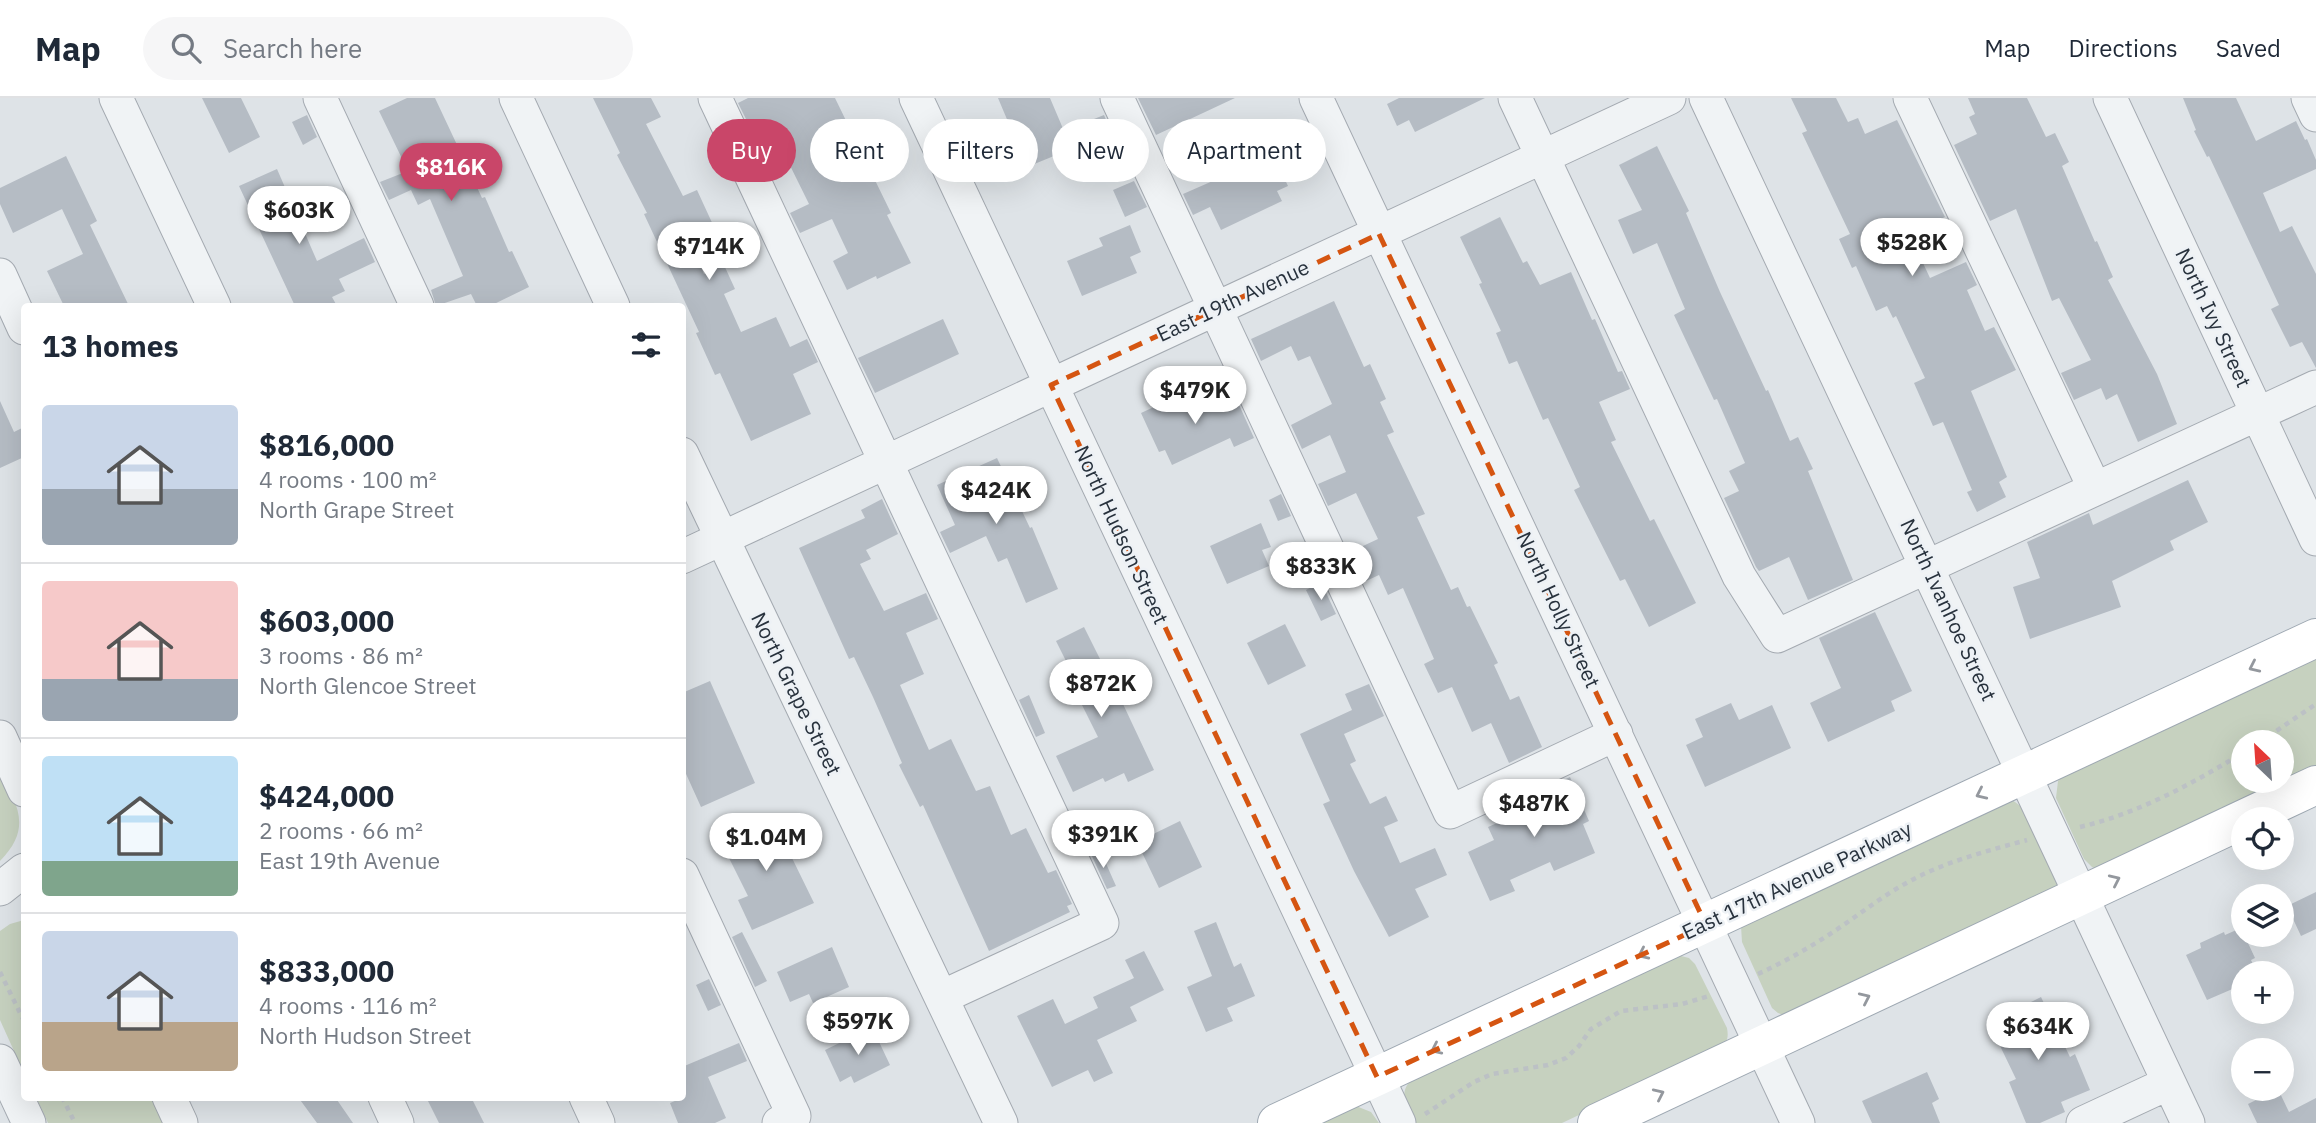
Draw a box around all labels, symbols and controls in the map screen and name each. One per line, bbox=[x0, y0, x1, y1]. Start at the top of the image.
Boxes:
search box bbox=[143, 17, 633, 80]
text: Map bbox=[35, 27, 101, 70]
icon: search bbox=[167, 29, 205, 67]
text: Search here bbox=[223, 31, 362, 65]
text: Map bbox=[1984, 32, 2030, 64]
text: Directions bbox=[2068, 32, 2178, 64]
text: Saved bbox=[2216, 32, 2281, 64]
chip: Buy bbox=[707, 119, 796, 182]
chip: Rent bbox=[810, 119, 909, 182]
chip: Filters bbox=[923, 119, 1038, 182]
chip: New bbox=[1052, 119, 1149, 182]
chip: Apartment bbox=[1163, 119, 1326, 182]
pin: $816K bbox=[402, 144, 500, 203]
text: $816K bbox=[415, 151, 487, 181]
pin: $603K bbox=[250, 186, 348, 246]
text: $603K bbox=[263, 194, 335, 224]
pin: $528K bbox=[1863, 218, 1961, 278]
pin: $714K bbox=[660, 222, 758, 282]
text: $528K bbox=[1876, 226, 1948, 256]
text: $714K bbox=[673, 230, 745, 260]
street label: North Ivy Street bbox=[2169, 243, 2258, 392]
street label: East 19th Avenue bbox=[1152, 252, 1313, 348]
text: 13 homes bbox=[42, 326, 179, 365]
icon: filters bbox=[627, 326, 665, 364]
pin: $479K bbox=[1146, 366, 1244, 426]
text: $479K bbox=[1159, 374, 1231, 404]
text: $816,000 bbox=[259, 425, 394, 464]
icon: home bbox=[98, 433, 182, 517]
street label: North Hudson Street bbox=[1068, 441, 1176, 628]
text: 4 rooms · 100 m² bbox=[259, 464, 437, 494]
pin: $424K bbox=[947, 466, 1045, 526]
text: $424K bbox=[960, 474, 1032, 504]
text: North Grape Street bbox=[259, 494, 454, 524]
street label: North Ivanhoe Street bbox=[1894, 514, 2003, 705]
street label: North Holly Street bbox=[1510, 527, 1607, 692]
pin: $833K bbox=[1272, 542, 1370, 602]
text: $833K bbox=[1285, 550, 1357, 580]
text: $603,000 bbox=[259, 601, 394, 640]
street label: North Grape Street bbox=[745, 607, 849, 780]
icon: home bbox=[98, 609, 182, 693]
text: 3 rooms · 86 m² bbox=[259, 640, 423, 670]
one-way arrow bbox=[2249, 658, 2261, 672]
pin: $872K bbox=[1052, 660, 1150, 719]
text: $872K bbox=[1065, 667, 1137, 697]
text: North Glencoe Street bbox=[259, 670, 477, 700]
north arrow bbox=[2231, 730, 2294, 793]
map controls bbox=[2231, 730, 2294, 1101]
text: $424,000 bbox=[259, 776, 394, 815]
pin: $487K bbox=[1485, 780, 1583, 839]
icon: home bbox=[98, 784, 182, 868]
one-way arrow bbox=[1976, 786, 1989, 800]
text: $487K bbox=[1498, 787, 1570, 817]
button: locate bbox=[2231, 807, 2294, 870]
pin: $391K bbox=[1054, 810, 1152, 870]
pin: $1.04M bbox=[709, 814, 823, 873]
street label: East 17th Avenue Parkway bbox=[1677, 814, 1916, 946]
text: 2 rooms · 66 m² bbox=[259, 815, 423, 845]
text: $391K bbox=[1067, 818, 1139, 848]
text: $1.04M bbox=[725, 821, 807, 851]
text: East 19th Avenue bbox=[259, 845, 440, 875]
one-way arrow bbox=[2108, 874, 2120, 888]
button: layers bbox=[2231, 884, 2294, 947]
one-way arrow bbox=[1638, 946, 1650, 960]
text: $833,000 bbox=[259, 951, 394, 990]
icon: home bbox=[98, 959, 182, 1043]
button: + bbox=[2231, 961, 2294, 1024]
text: 4 rooms · 116 m² bbox=[259, 990, 437, 1020]
one-way arrow bbox=[1858, 992, 1870, 1006]
pin: $597K bbox=[809, 998, 907, 1057]
pin: $634K bbox=[1989, 1002, 2087, 1062]
text: $597K bbox=[822, 1005, 894, 1035]
text: $634K bbox=[2002, 1010, 2074, 1040]
text: North Hudson Street bbox=[259, 1020, 472, 1050]
button: − bbox=[2231, 1038, 2294, 1101]
one-way arrow bbox=[1431, 1041, 1443, 1055]
one-way arrow bbox=[1652, 1088, 1664, 1102]

